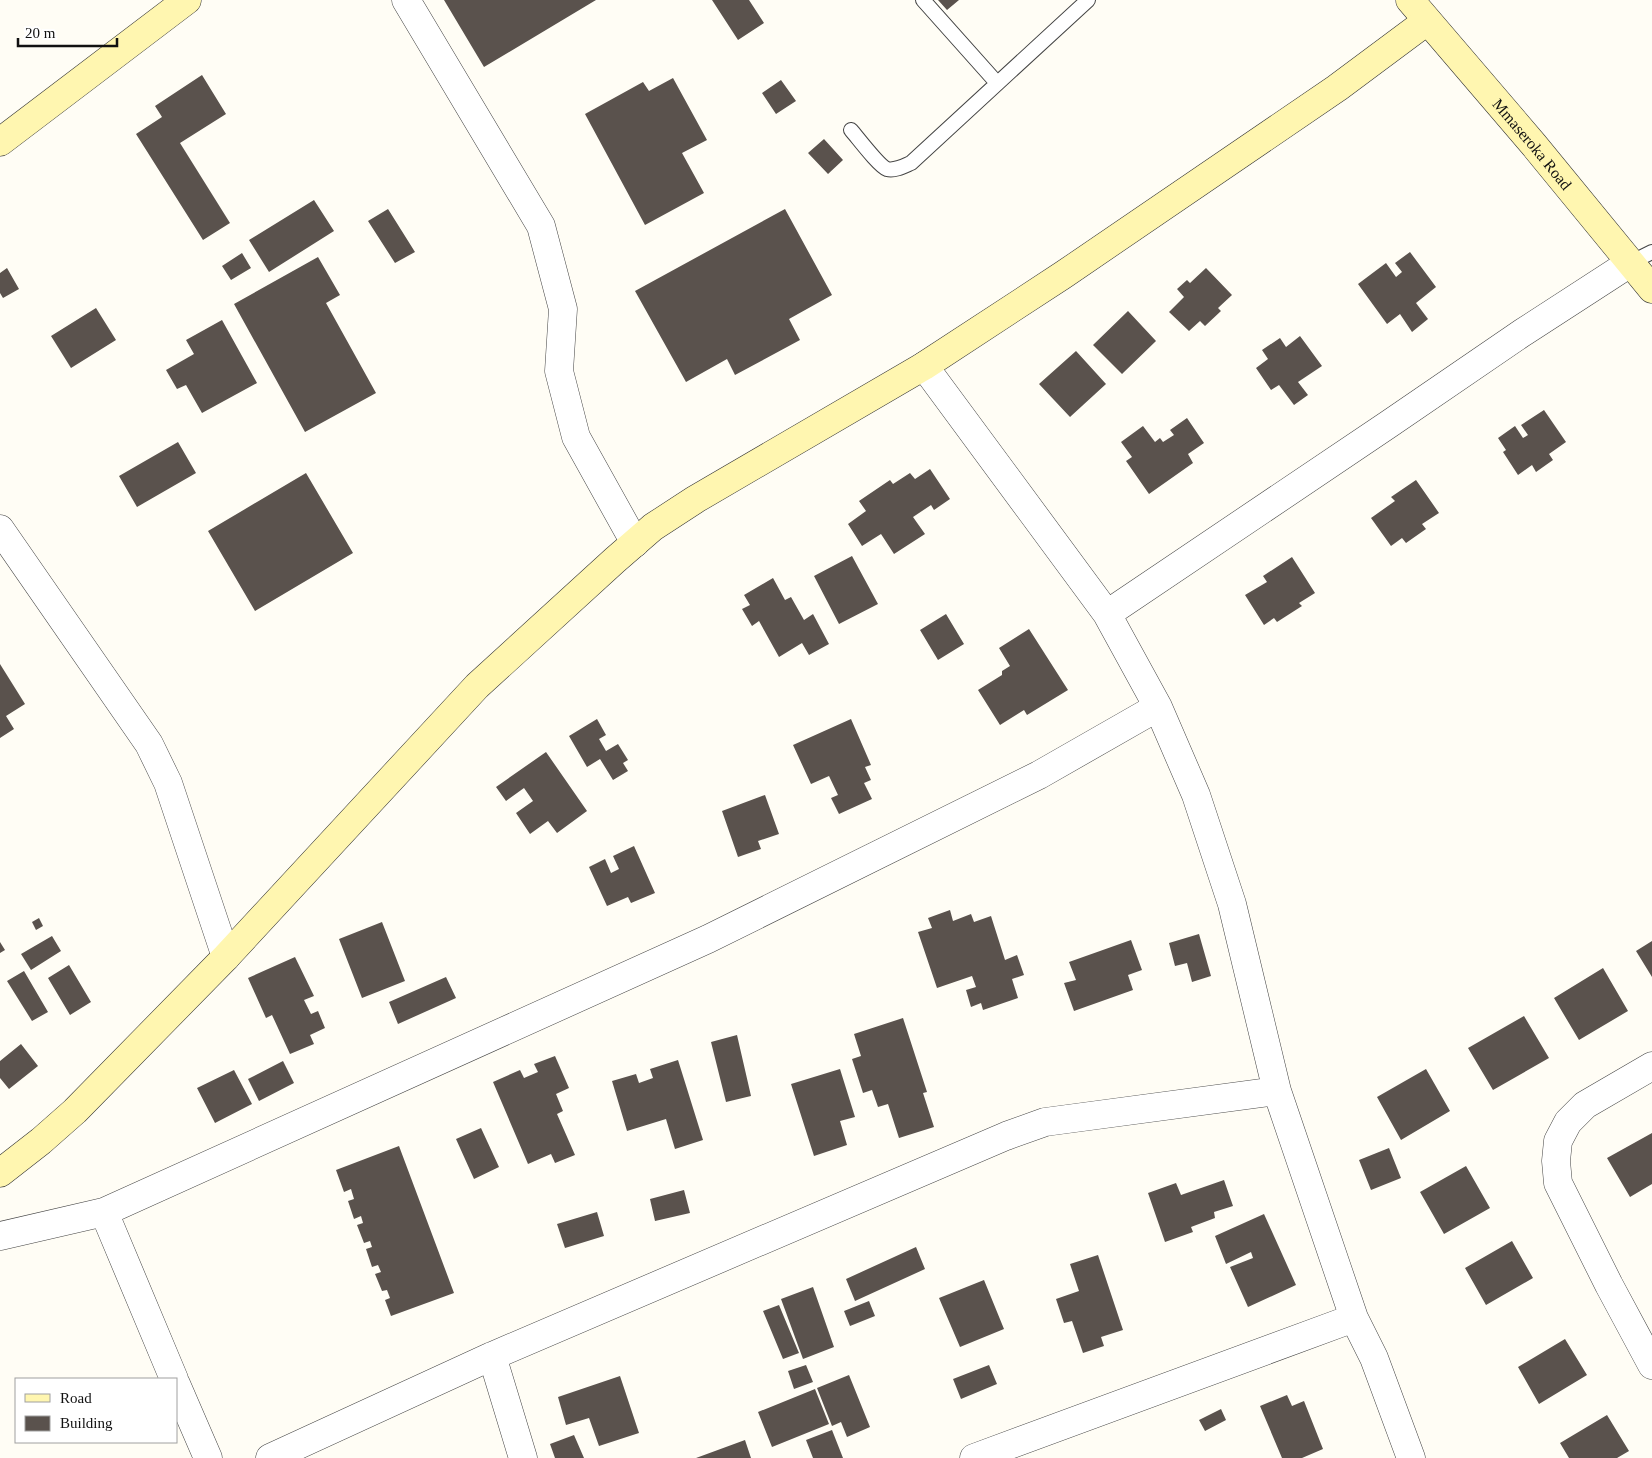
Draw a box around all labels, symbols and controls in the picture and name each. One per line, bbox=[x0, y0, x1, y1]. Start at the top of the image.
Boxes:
scale bar bbox=[18, 15, 116, 47]
text: 20 m bbox=[25, 25, 56, 41]
street label: Mmaseroka Road bbox=[1490, 95, 1575, 193]
legend bbox=[15, 1378, 178, 1443]
text: Road bbox=[60, 1390, 92, 1406]
text: Building bbox=[60, 1415, 113, 1431]

